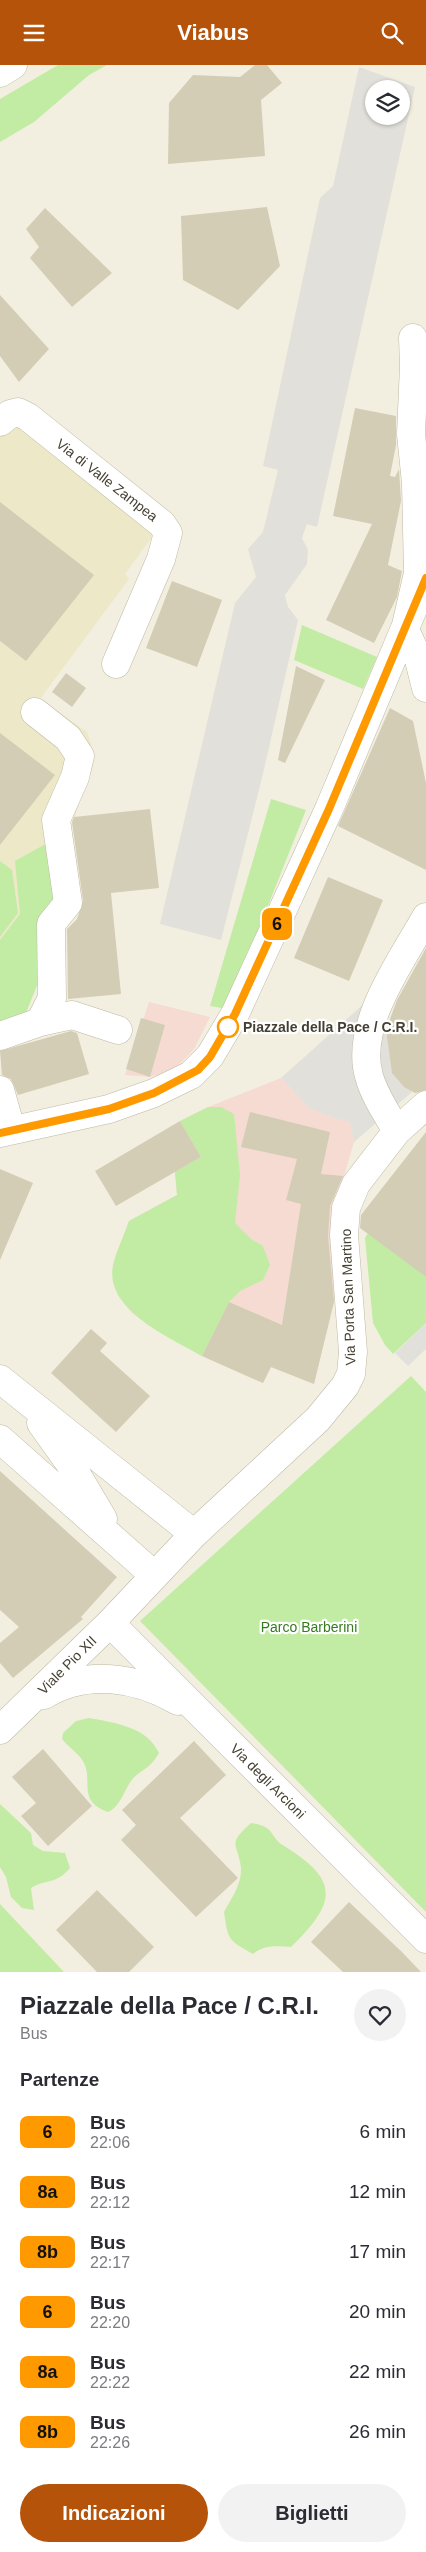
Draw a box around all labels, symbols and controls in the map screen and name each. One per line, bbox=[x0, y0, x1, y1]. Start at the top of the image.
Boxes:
icon: menu bbox=[20, 19, 48, 47]
icon: search bbox=[378, 19, 406, 47]
text: Viabus bbox=[177, 20, 249, 45]
map controls bbox=[365, 80, 410, 125]
button: layers bbox=[365, 80, 410, 125]
street label: Via di Valle Zampea bbox=[53, 436, 161, 525]
line badge: 6 bbox=[261, 908, 293, 940]
text: 6 bbox=[272, 914, 282, 934]
marker: Piazzale della Pace / C.R.I. bbox=[217, 1016, 239, 1038]
place label: Piazzale della Pace / C.R.I. bbox=[243, 1019, 417, 1035]
street label: Via Porta San Martino bbox=[338, 1228, 358, 1366]
park label: Parco Barberini bbox=[261, 1619, 357, 1635]
street label: Viale Pio XII bbox=[34, 1632, 100, 1698]
street label: Via degli Arcioni bbox=[227, 1740, 309, 1822]
button: heart bbox=[354, 1989, 406, 2041]
text: Piazzale della Pace / C.R.I. bbox=[20, 1992, 319, 2019]
text: Bus bbox=[20, 2025, 48, 2042]
text: Partenze bbox=[20, 2069, 99, 2090]
text: Bus bbox=[90, 2112, 126, 2133]
text: 6 min bbox=[360, 2121, 406, 2142]
text: 6 bbox=[42, 2122, 53, 2142]
text: 22:06 bbox=[90, 2134, 130, 2151]
text: Bus bbox=[90, 2172, 126, 2193]
text: 12 min bbox=[349, 2181, 406, 2202]
text: 8a bbox=[37, 2182, 58, 2202]
text: 22:12 bbox=[90, 2194, 130, 2211]
text: Bus bbox=[90, 2232, 126, 2253]
text: 17 min bbox=[349, 2241, 406, 2262]
text: 8b bbox=[37, 2242, 58, 2262]
text: 22:17 bbox=[90, 2254, 130, 2271]
text: Bus bbox=[90, 2292, 126, 2313]
text: 20 min bbox=[349, 2301, 406, 2322]
text: 6 bbox=[42, 2302, 53, 2322]
text: 22:20 bbox=[90, 2314, 130, 2331]
text: Bus bbox=[90, 2352, 126, 2373]
text: 22 min bbox=[349, 2361, 406, 2382]
text: 8a bbox=[37, 2362, 58, 2382]
text: 22:22 bbox=[90, 2374, 130, 2391]
text: Bus bbox=[90, 2412, 126, 2433]
text: 26 min bbox=[349, 2421, 406, 2442]
text: 8b bbox=[37, 2422, 58, 2442]
text: 22:26 bbox=[90, 2434, 130, 2451]
button: Indicazioni bbox=[20, 2484, 208, 2542]
button: Biglietti bbox=[218, 2484, 406, 2542]

